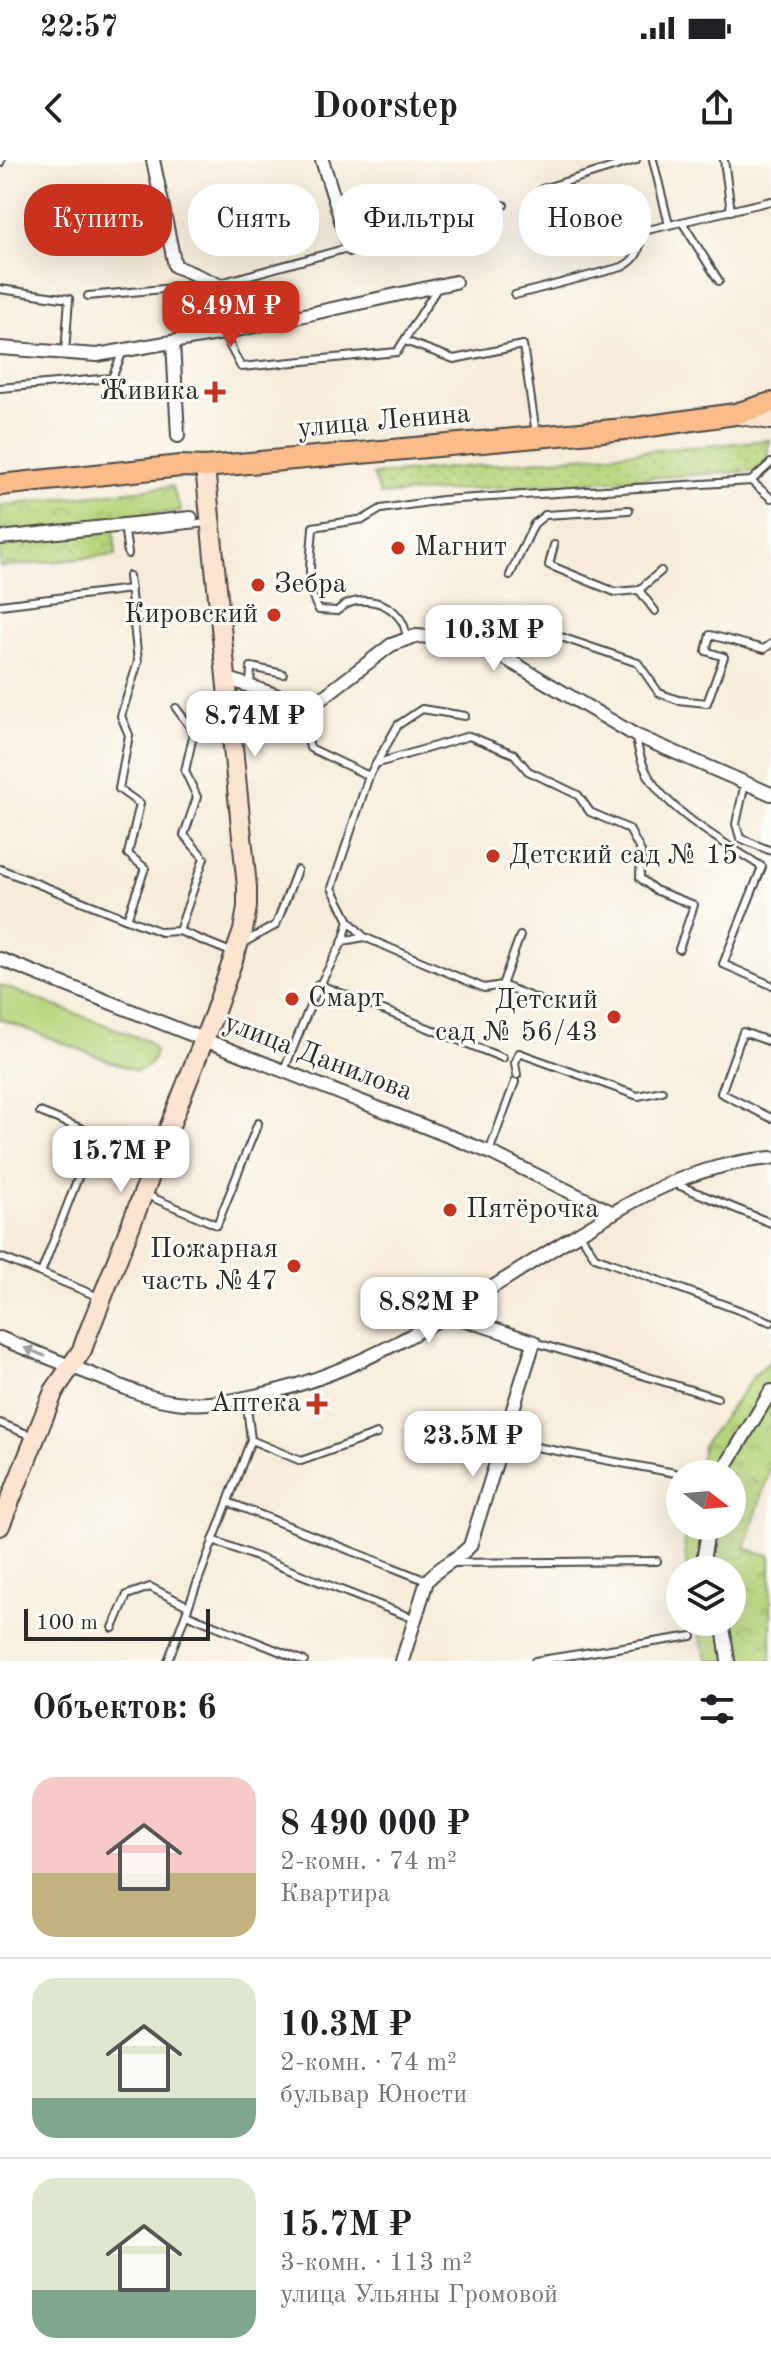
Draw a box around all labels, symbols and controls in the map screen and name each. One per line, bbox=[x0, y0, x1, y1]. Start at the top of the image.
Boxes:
text: 22:57 bbox=[40, 13, 118, 43]
icon: back bbox=[32, 86, 76, 130]
icon: share bbox=[695, 86, 739, 130]
text: Doorstep bbox=[313, 90, 458, 126]
chip: Купить bbox=[24, 184, 172, 256]
chip: Снять bbox=[188, 184, 319, 256]
chip: Фильтры bbox=[335, 184, 503, 256]
chip: Новое bbox=[519, 184, 651, 256]
pin: 8.49M ₽ bbox=[157, 281, 305, 349]
text: 8.49M ₽ bbox=[180, 294, 282, 320]
place label: Живика bbox=[99, 378, 199, 406]
marker: Живика bbox=[206, 383, 224, 401]
street label: улица Ленина bbox=[296, 400, 472, 444]
place label: Магнит bbox=[414, 534, 507, 562]
marker: Магнит bbox=[389, 539, 407, 557]
place label: Зебра bbox=[274, 571, 347, 599]
marker: Зебра bbox=[249, 576, 267, 594]
place label: Кировский bbox=[124, 601, 258, 629]
pin: 10.3M ₽ bbox=[420, 605, 568, 673]
marker: Кировский bbox=[265, 606, 283, 624]
text: 10.3M ₽ bbox=[443, 618, 545, 644]
pin: 8.74M ₽ bbox=[181, 691, 329, 759]
text: 8.74M ₽ bbox=[204, 704, 306, 730]
place label: Детский сад № 15 bbox=[509, 842, 738, 870]
marker: Детский сад № 15 bbox=[484, 847, 502, 865]
place label: Смарт bbox=[308, 985, 384, 1013]
place label: Детский сад № 56/43 bbox=[435, 987, 598, 1047]
marker: Смарт bbox=[283, 990, 301, 1008]
marker: Детский сад № 56/43 bbox=[605, 1008, 623, 1026]
street label: улица Данилова bbox=[220, 1009, 416, 1107]
pin: 15.7M ₽ bbox=[47, 1126, 195, 1194]
text: 15.7M ₽ bbox=[70, 1139, 172, 1165]
place label: Пятёрочка bbox=[466, 1196, 599, 1224]
marker: Пятёрочка bbox=[441, 1201, 459, 1219]
place label: Пожарная часть №47 bbox=[141, 1236, 278, 1296]
marker: Пожарная часть №47 bbox=[285, 1257, 303, 1275]
pin: 8.82M ₽ bbox=[355, 1277, 503, 1345]
text: 8.82M ₽ bbox=[378, 1290, 480, 1316]
one-way arrow bbox=[23, 1345, 47, 1358]
place label: Аптека bbox=[210, 1390, 301, 1418]
marker: Аптека bbox=[308, 1395, 326, 1413]
pin: 23.5M ₽ bbox=[399, 1411, 547, 1479]
text: 23.5M ₽ bbox=[422, 1424, 524, 1450]
north arrow bbox=[666, 1460, 746, 1540]
map controls bbox=[666, 1460, 746, 1636]
button: layers bbox=[666, 1556, 746, 1636]
scale bar bbox=[24, 1605, 210, 1641]
text: 100 m bbox=[36, 1612, 98, 1634]
icon: filters bbox=[695, 1687, 739, 1731]
text: Объектов: 6 bbox=[32, 1692, 217, 1726]
text: 8 490 000 ₽ bbox=[280, 1808, 470, 1842]
icon: home bbox=[96, 1809, 192, 1905]
text: 2-комн. · 74 m² bbox=[280, 1849, 457, 1875]
text: Квартира bbox=[280, 1881, 390, 1907]
text: 10.3M ₽ bbox=[280, 2009, 412, 2043]
icon: home bbox=[96, 2010, 192, 2106]
text: 2-комн. · 74 m² bbox=[280, 2050, 457, 2076]
text: бульвар Юности bbox=[280, 2082, 467, 2108]
text: 15.7M ₽ bbox=[280, 2209, 412, 2243]
icon: home bbox=[96, 2210, 192, 2306]
text: 3-комн. · 113 m² bbox=[280, 2250, 472, 2276]
text: улица Ульяны Громовой bbox=[280, 2282, 558, 2308]

